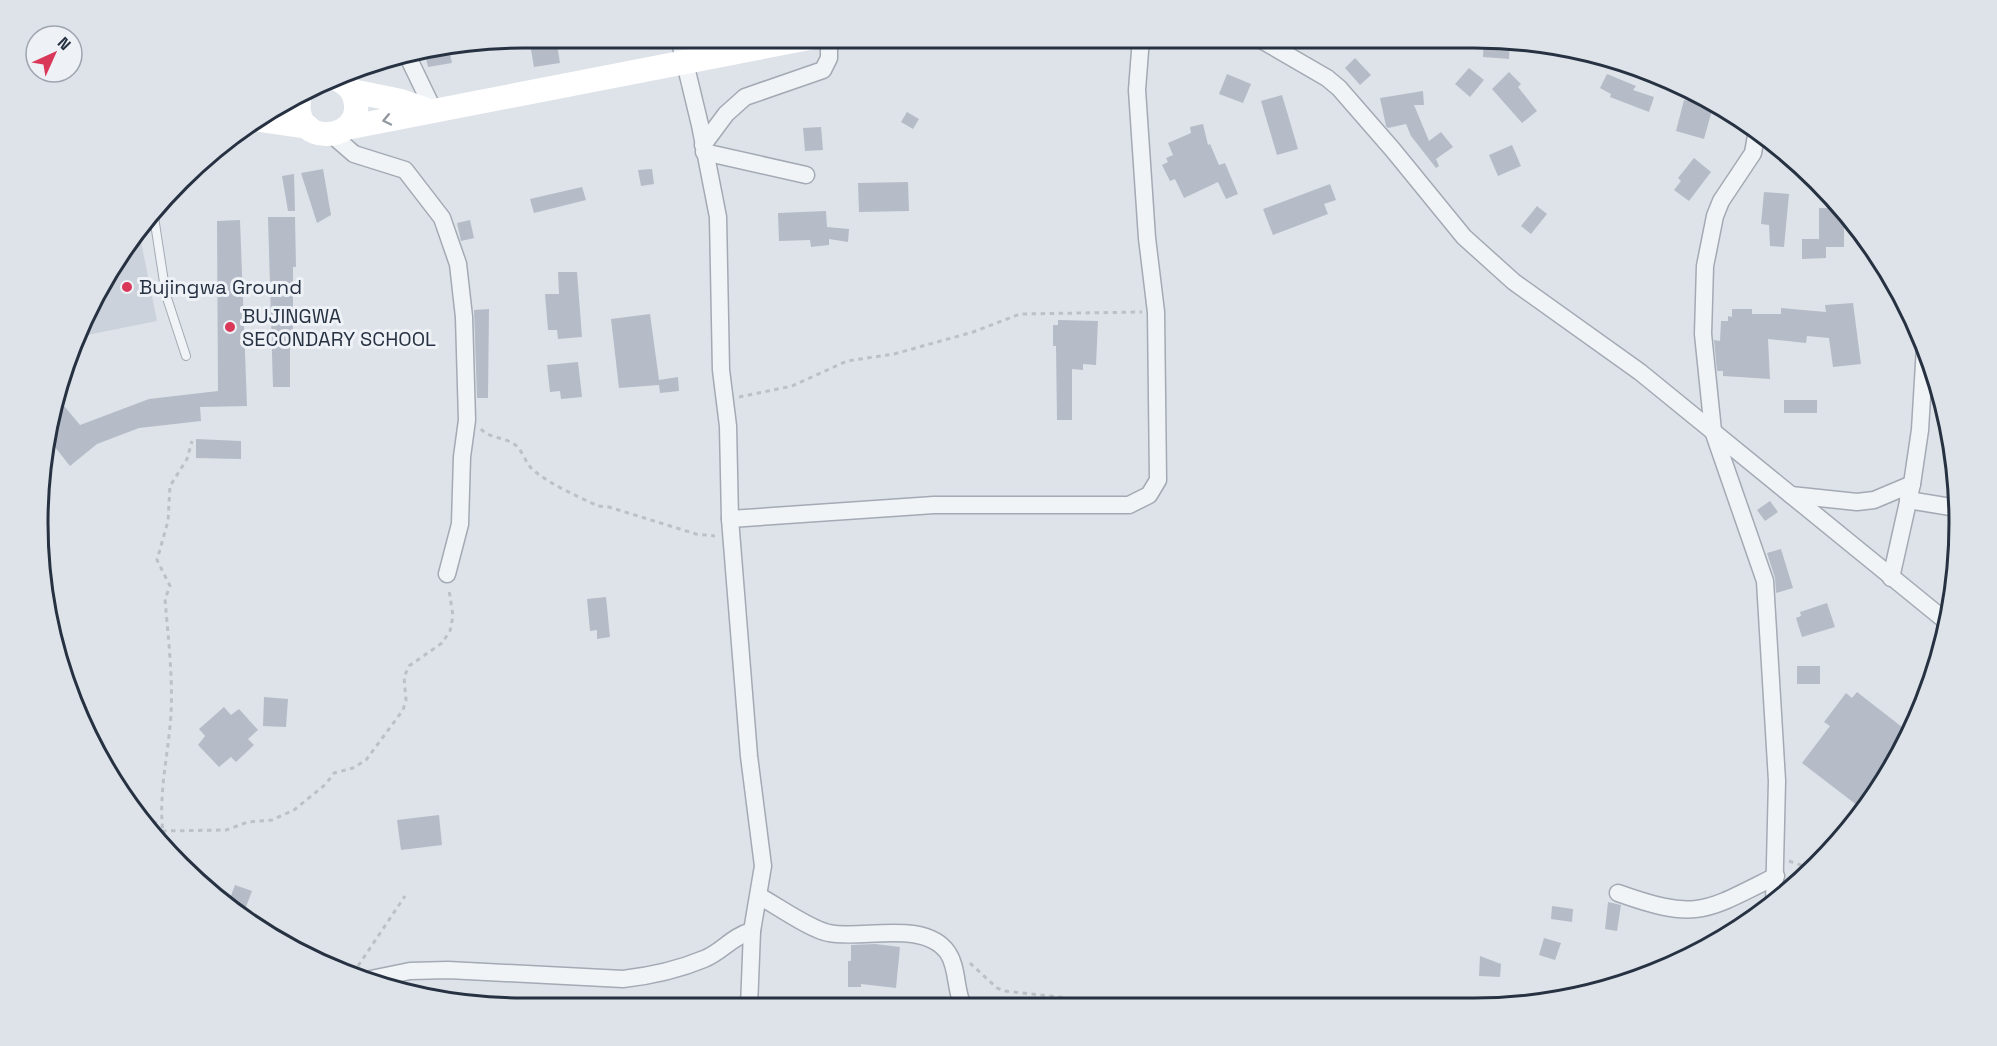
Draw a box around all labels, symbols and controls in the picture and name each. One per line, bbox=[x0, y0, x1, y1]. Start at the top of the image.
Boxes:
north arrow bbox=[24, 24, 84, 84]
text: N bbox=[53, 33, 75, 55]
one-way arrow bbox=[382, 113, 392, 126]
place label: Bujingwa Ground bbox=[139, 274, 302, 300]
marker: Bujingwa Ground bbox=[120, 280, 134, 294]
place label: BUJINGWA SECONDARY SCHOOL bbox=[242, 303, 436, 352]
marker: BUJINGWA SECONDARY SCHOOL bbox=[223, 320, 237, 334]

